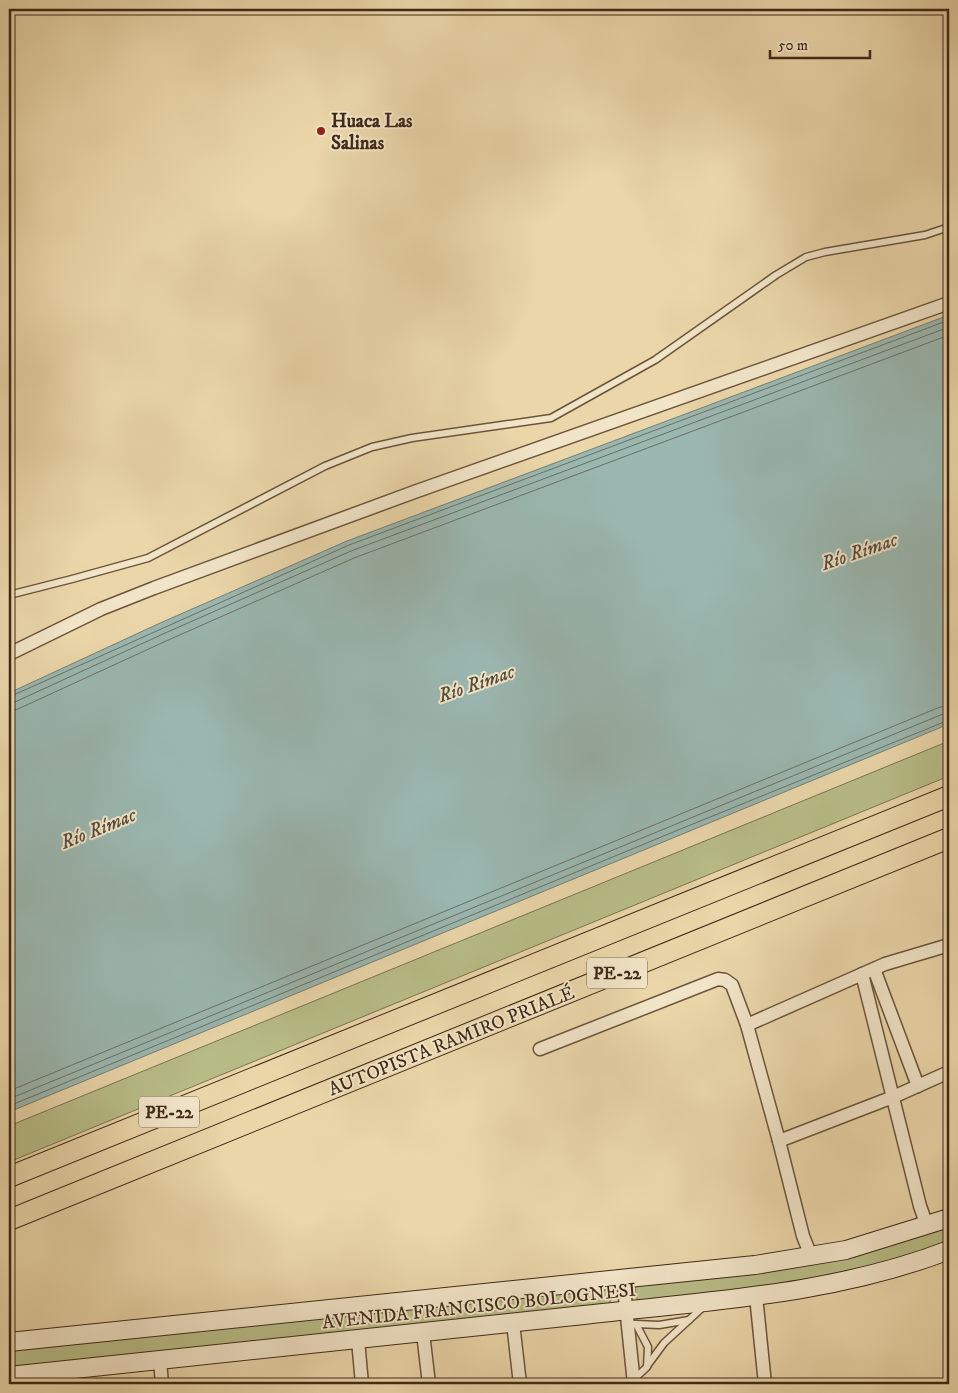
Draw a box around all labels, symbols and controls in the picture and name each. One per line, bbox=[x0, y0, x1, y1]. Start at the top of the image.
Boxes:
scale bar bbox=[770, 28, 870, 60]
text: 50 m bbox=[778, 36, 808, 55]
place label: Huaca Las Salinas bbox=[331, 110, 413, 155]
marker: Huaca Las Salinas bbox=[315, 125, 327, 137]
water label: Río Rímac bbox=[817, 527, 902, 577]
water label: Río Rímac bbox=[434, 659, 519, 709]
water label: Río Rímac bbox=[56, 803, 141, 856]
road number: PE-22 bbox=[587, 958, 647, 988]
street label: AUTOPISTA RAMIRO PRIALÉ bbox=[325, 980, 578, 1101]
road number: PE-22 bbox=[139, 1096, 199, 1128]
street label: AVENIDA FRANCISCO BOLOGNESI bbox=[321, 1279, 637, 1334]

